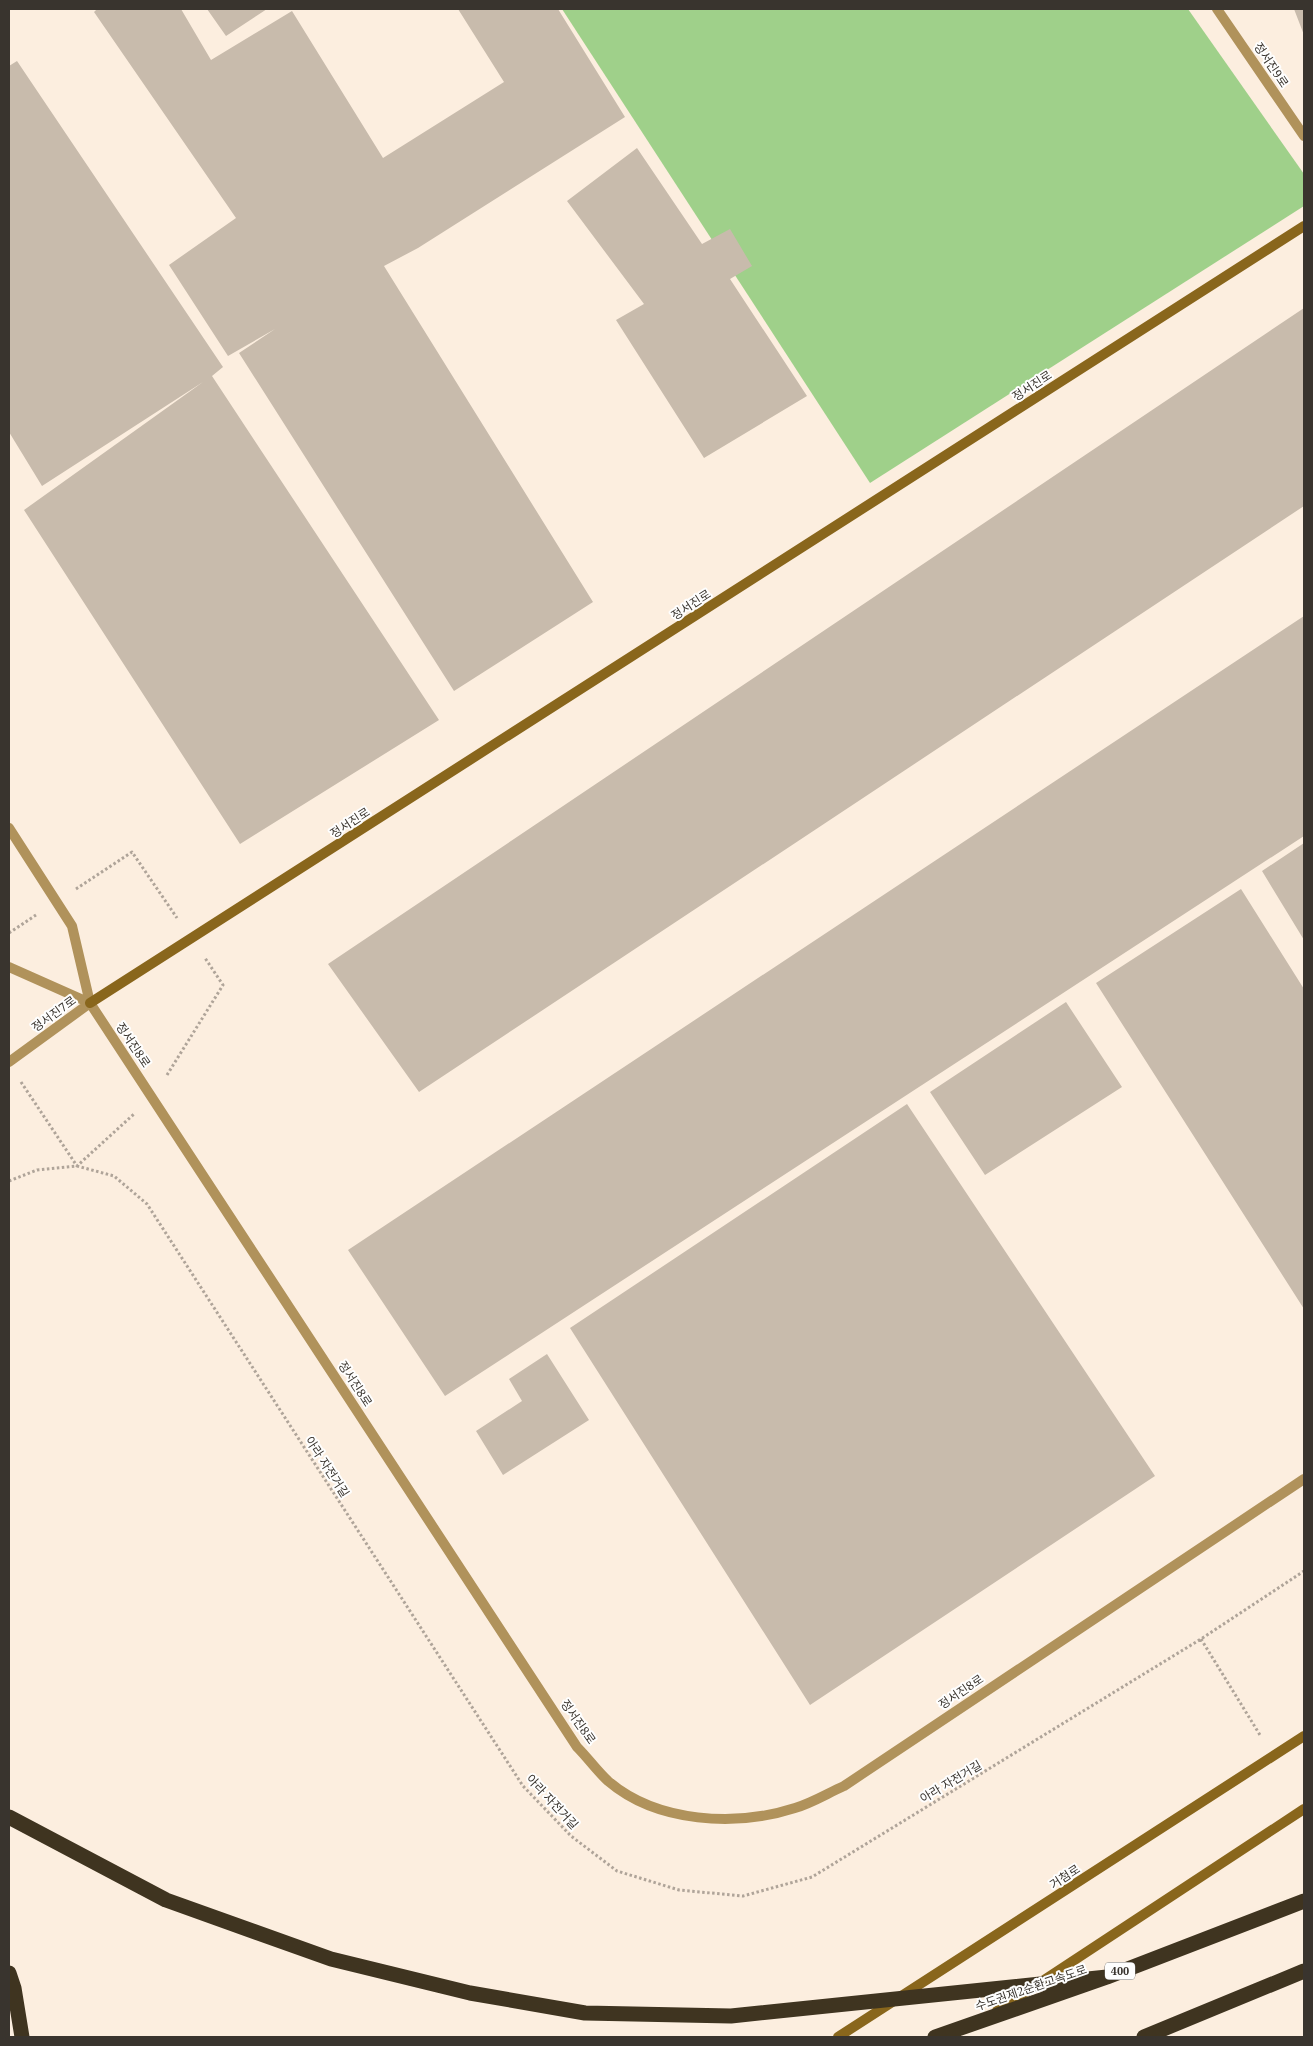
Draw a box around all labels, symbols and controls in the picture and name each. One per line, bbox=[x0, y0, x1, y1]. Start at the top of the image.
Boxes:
street label: 정서진9로 bbox=[1250, 39, 1293, 91]
street label: 정서진로 bbox=[1009, 366, 1055, 405]
street label: 정서진로 bbox=[668, 585, 714, 624]
street label: 정서진로 bbox=[327, 803, 373, 842]
street label: 정서진7로 bbox=[28, 992, 79, 1035]
street label: 정서진8로 bbox=[112, 1019, 155, 1071]
street label: 정서진8로 bbox=[334, 1358, 376, 1410]
street label: 아라 자전거길 bbox=[301, 1433, 353, 1500]
street label: 정서진8로 bbox=[935, 1670, 987, 1713]
street label: 정서진8로 bbox=[557, 1696, 600, 1747]
street label: 아라 자전거길 bbox=[917, 1756, 985, 1807]
street label: 아라 자전거길 bbox=[522, 1770, 582, 1833]
street label: 거첨로 bbox=[1046, 1860, 1083, 1893]
street label: 수도권제2순환고속도로 bbox=[973, 1960, 1089, 2015]
road number: 400 bbox=[1105, 1962, 1135, 1980]

